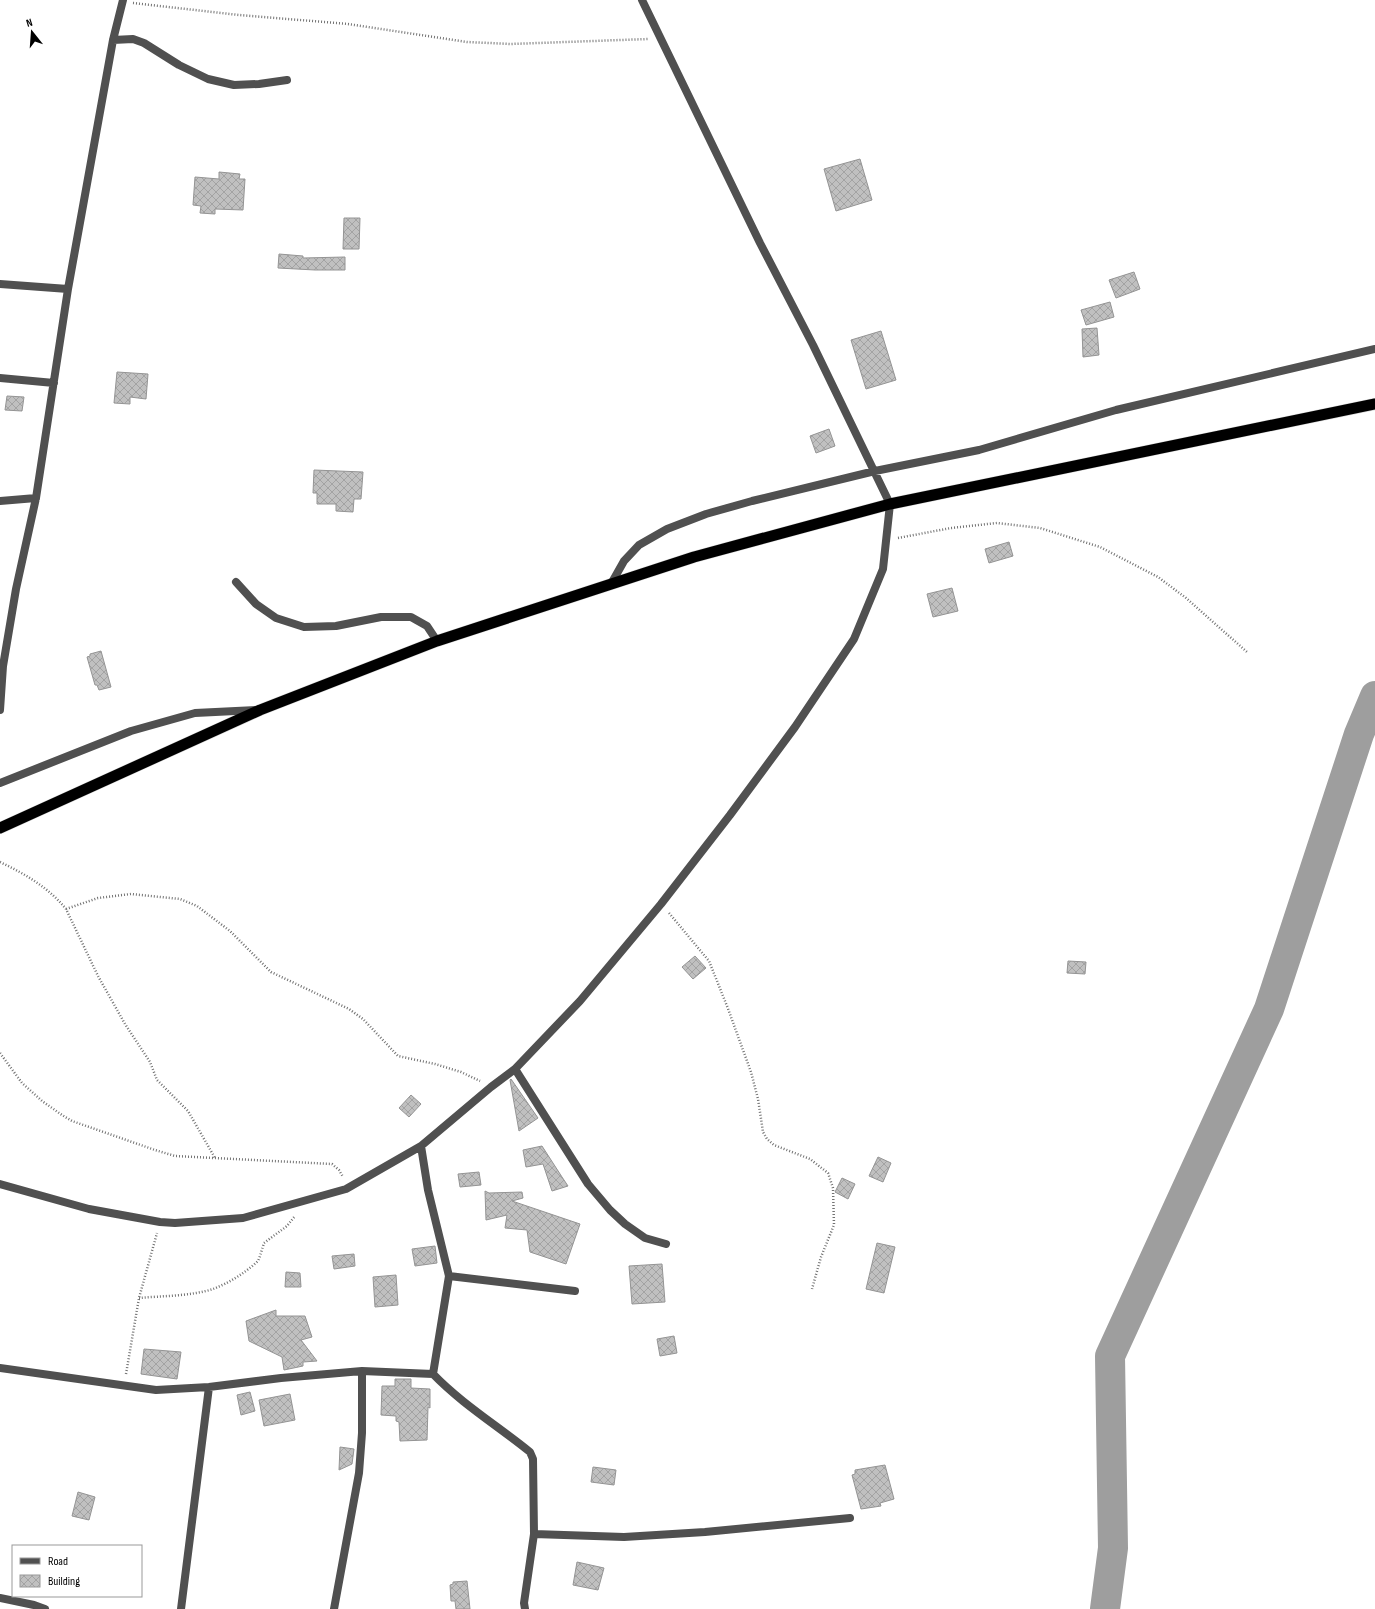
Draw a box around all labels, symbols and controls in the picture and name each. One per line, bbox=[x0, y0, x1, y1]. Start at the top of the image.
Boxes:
north arrow bbox=[12, 12, 52, 52]
text: N bbox=[25, 16, 34, 30]
legend bbox=[12, 1545, 142, 1597]
text: Road bbox=[48, 1554, 68, 1569]
text: Building bbox=[48, 1574, 80, 1589]

